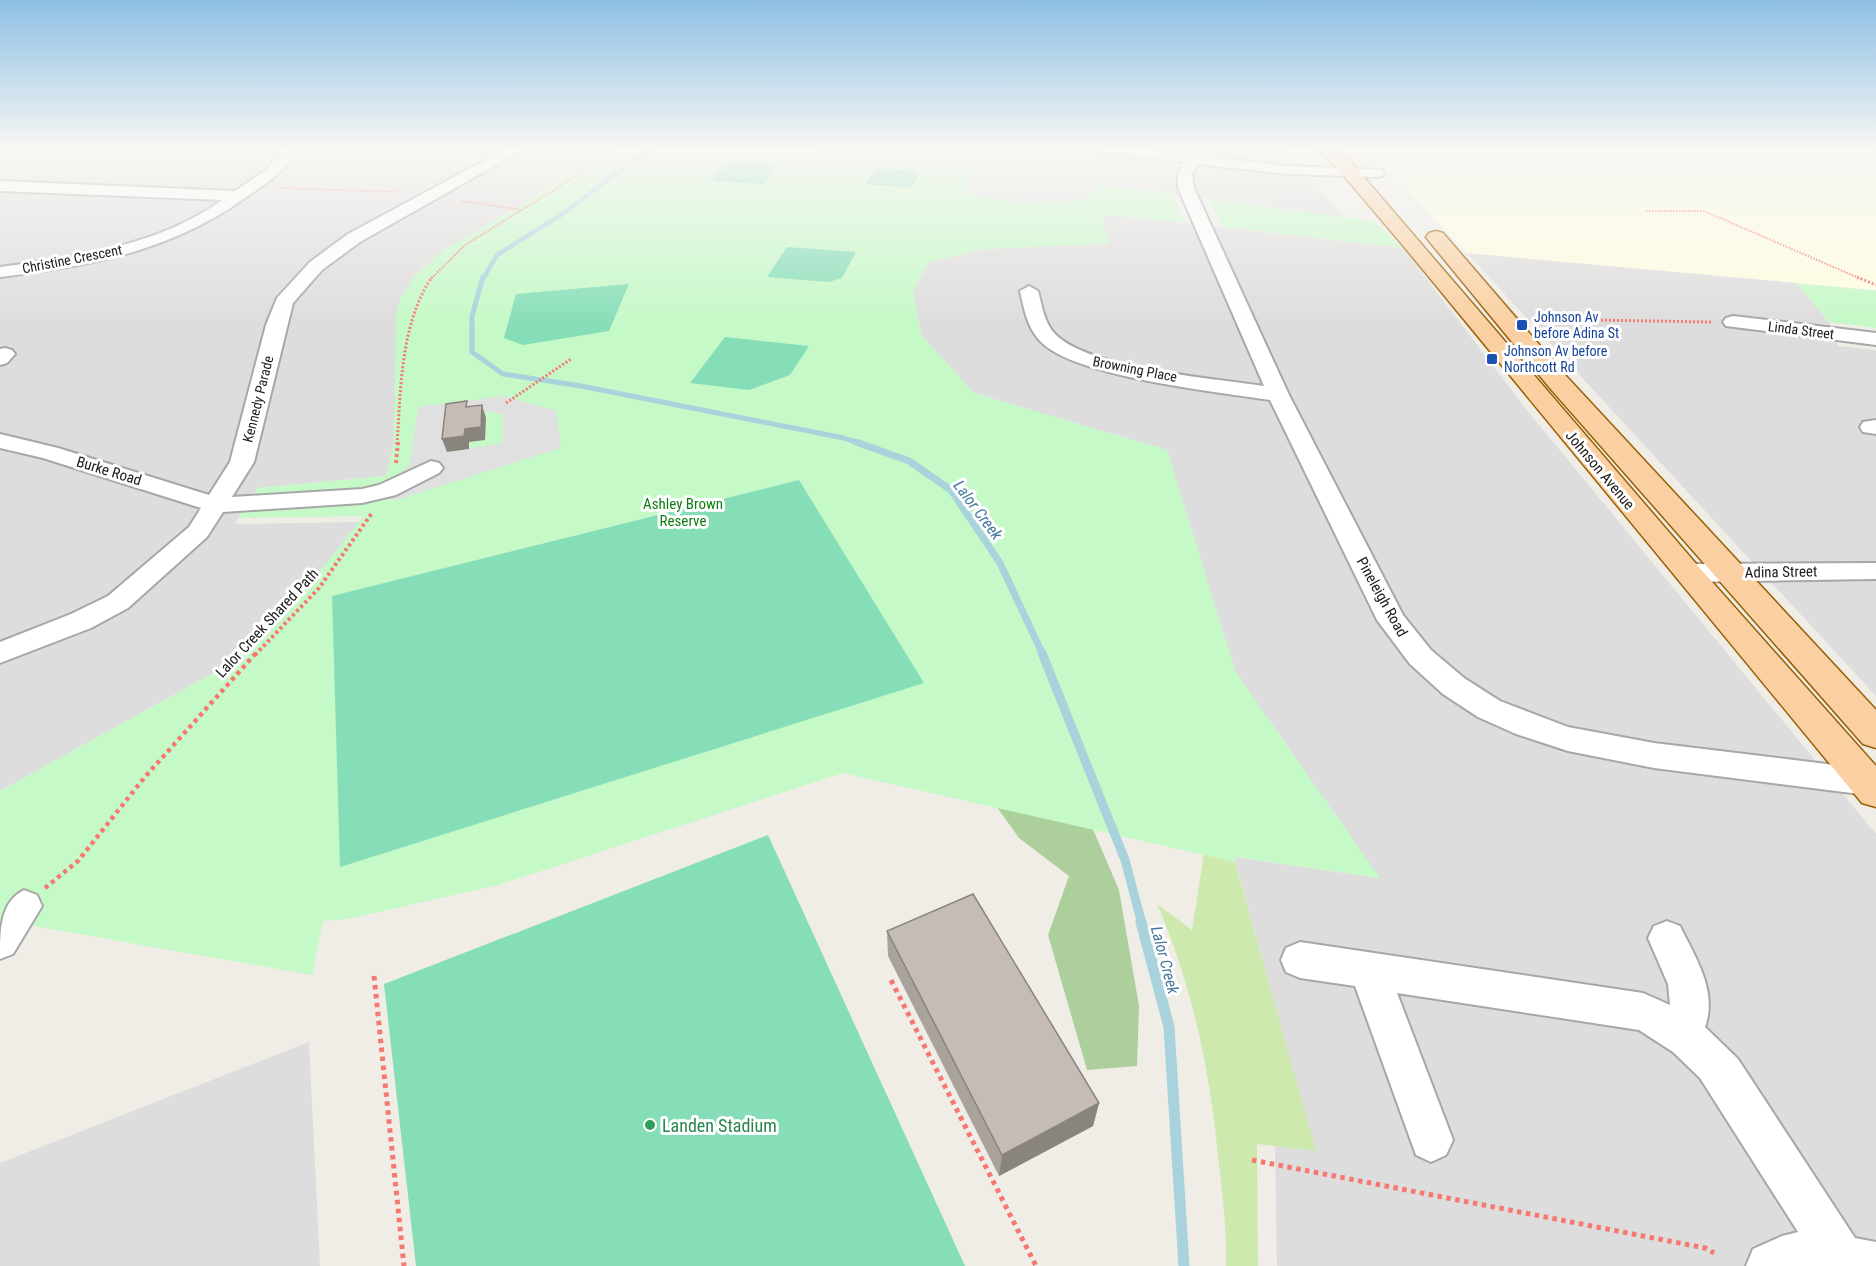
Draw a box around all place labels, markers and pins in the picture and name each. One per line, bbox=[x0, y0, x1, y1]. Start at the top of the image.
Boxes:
place label: Johnson Av before Adina St bbox=[1534, 309, 1619, 341]
marker: Johnson Av before Adina St bbox=[1515, 318, 1529, 332]
place label: Johnson Av before Northcott Rd bbox=[1504, 343, 1608, 375]
marker: Johnson Av before Northcott Rd bbox=[1485, 352, 1499, 366]
place label: Landen Stadium bbox=[662, 1115, 777, 1136]
marker: Landen Stadium bbox=[643, 1118, 657, 1132]

